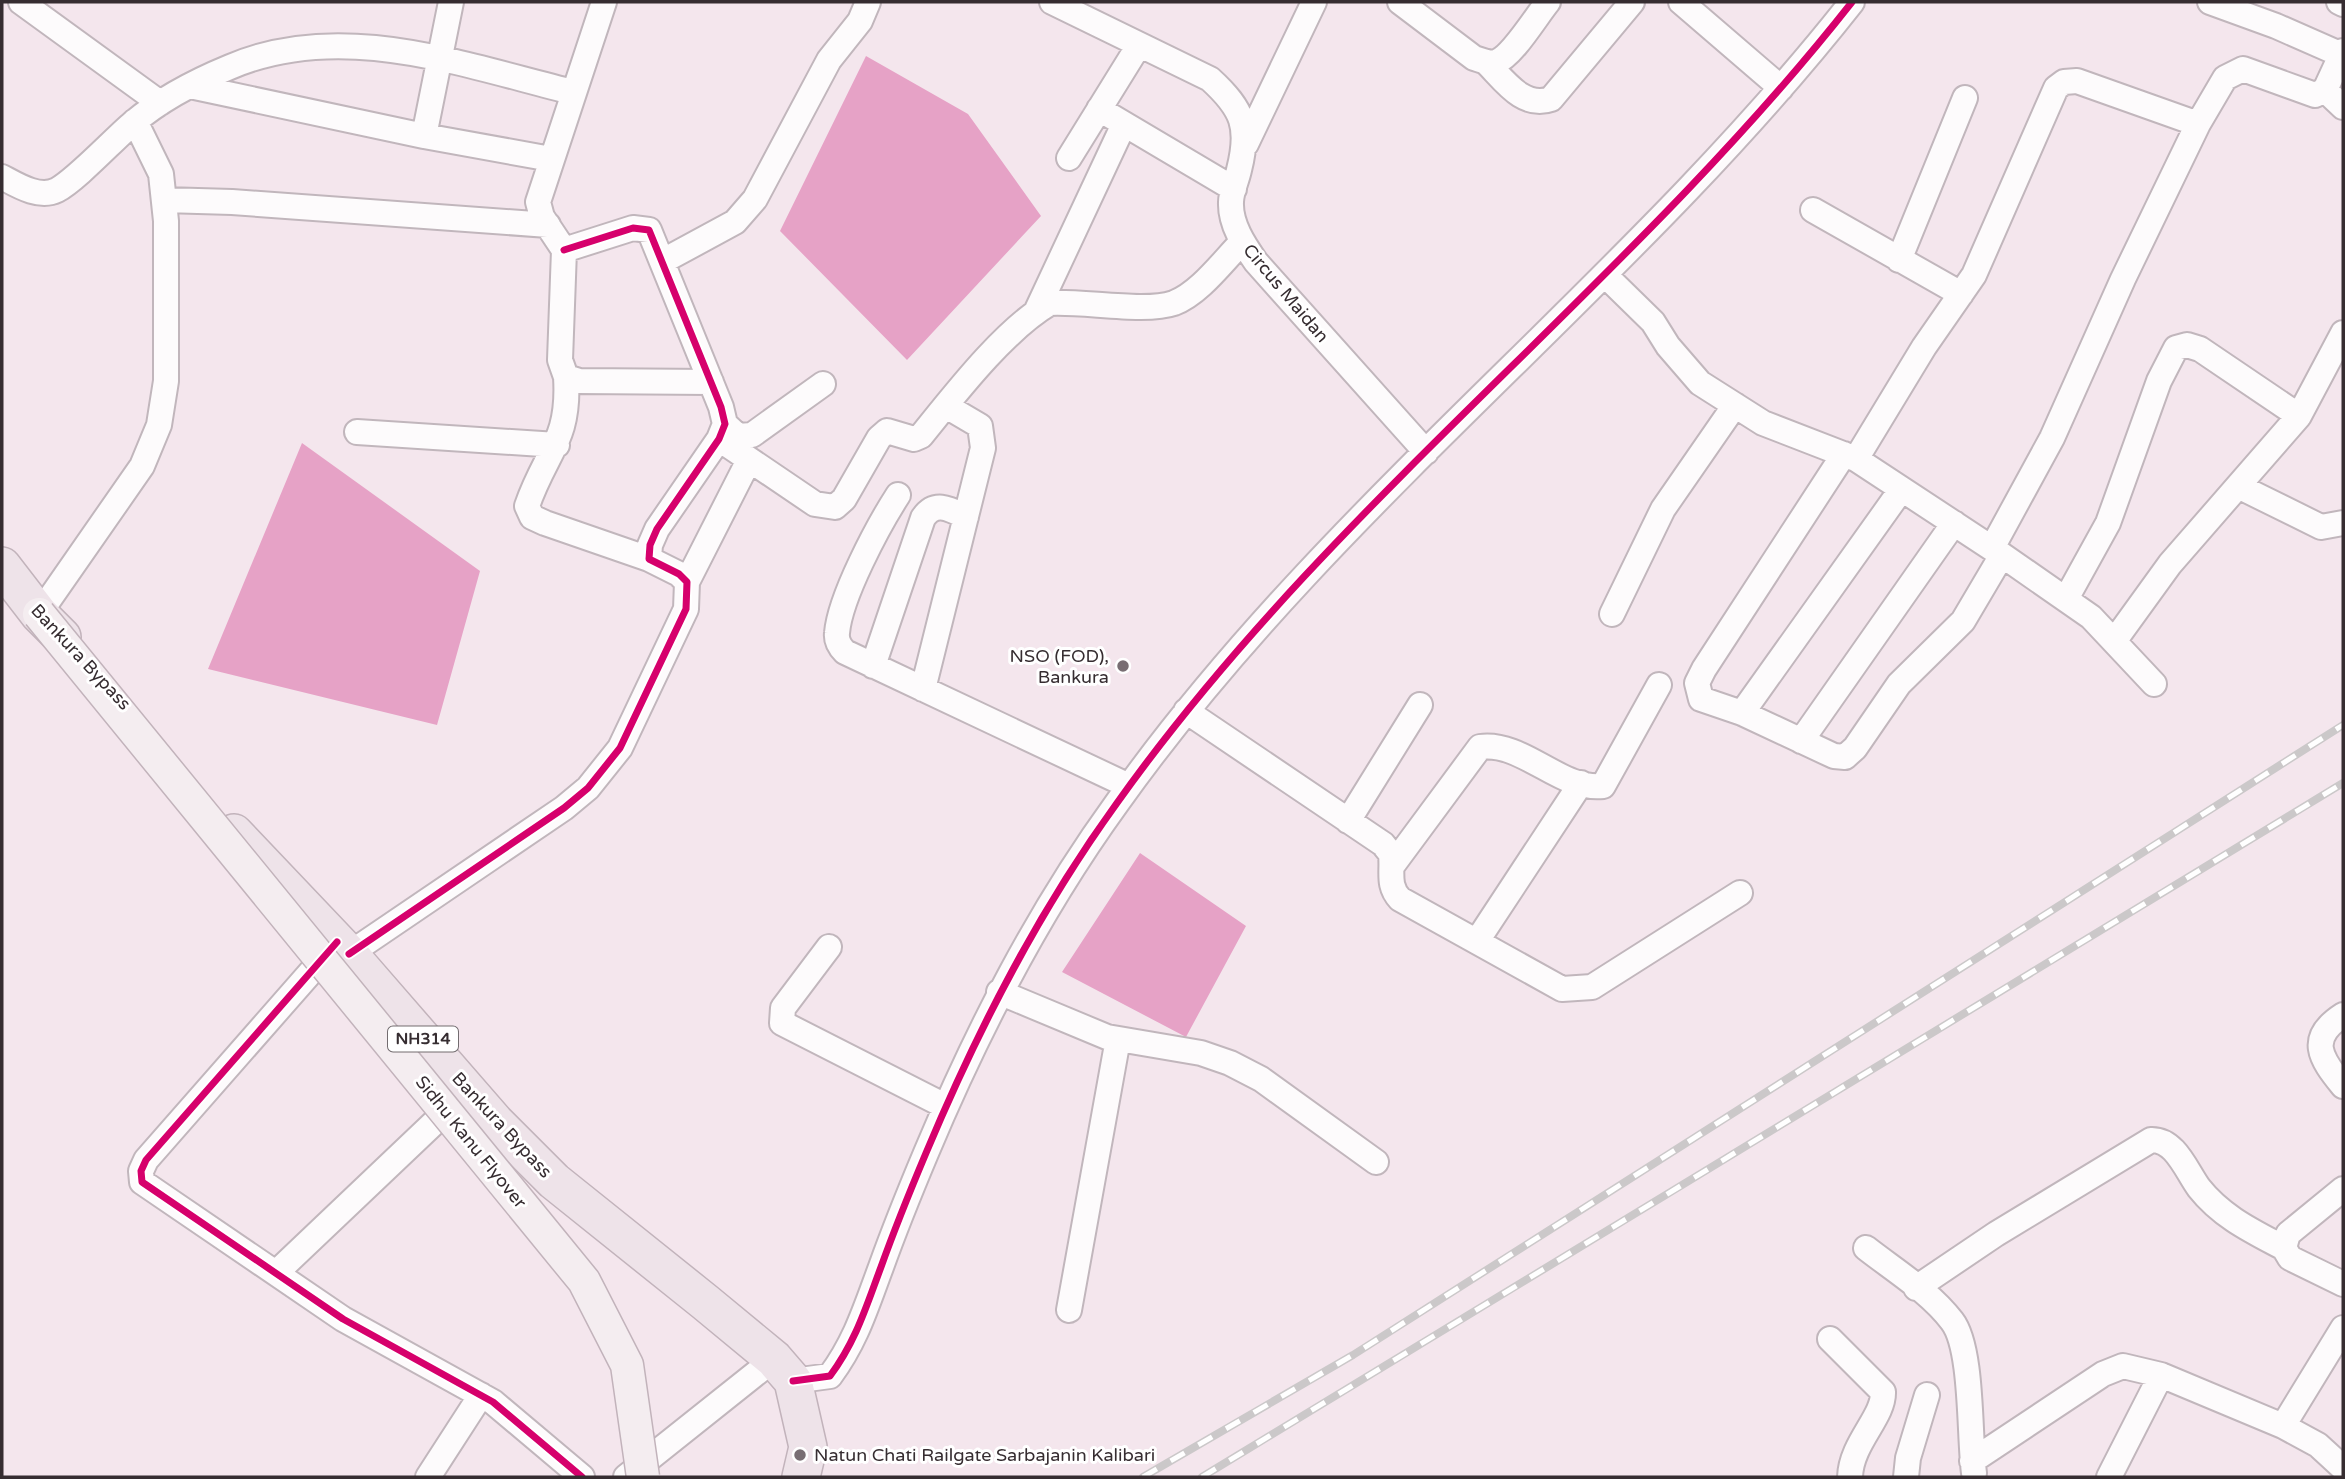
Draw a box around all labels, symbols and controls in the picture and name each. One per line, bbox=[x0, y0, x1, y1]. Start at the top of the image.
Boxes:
street label: Circus Maidan bbox=[1238, 239, 1334, 347]
street label: Bankura Bypass bbox=[26, 600, 136, 714]
place label: NSO (FOD), Bankura bbox=[1010, 645, 1109, 688]
marker: NSO (FOD), Bankura bbox=[1115, 658, 1131, 674]
road number: NH314 bbox=[388, 1026, 458, 1051]
street label: Bankura Bypass bbox=[447, 1068, 557, 1182]
street label: Sidhu Kanu Flyover bbox=[411, 1071, 531, 1213]
place label: Natun Chati Railgate Sarbajanin Kalibari bbox=[814, 1444, 1155, 1466]
marker: Natun Chati Railgate Sarbajanin Kalibari bbox=[792, 1447, 808, 1463]

